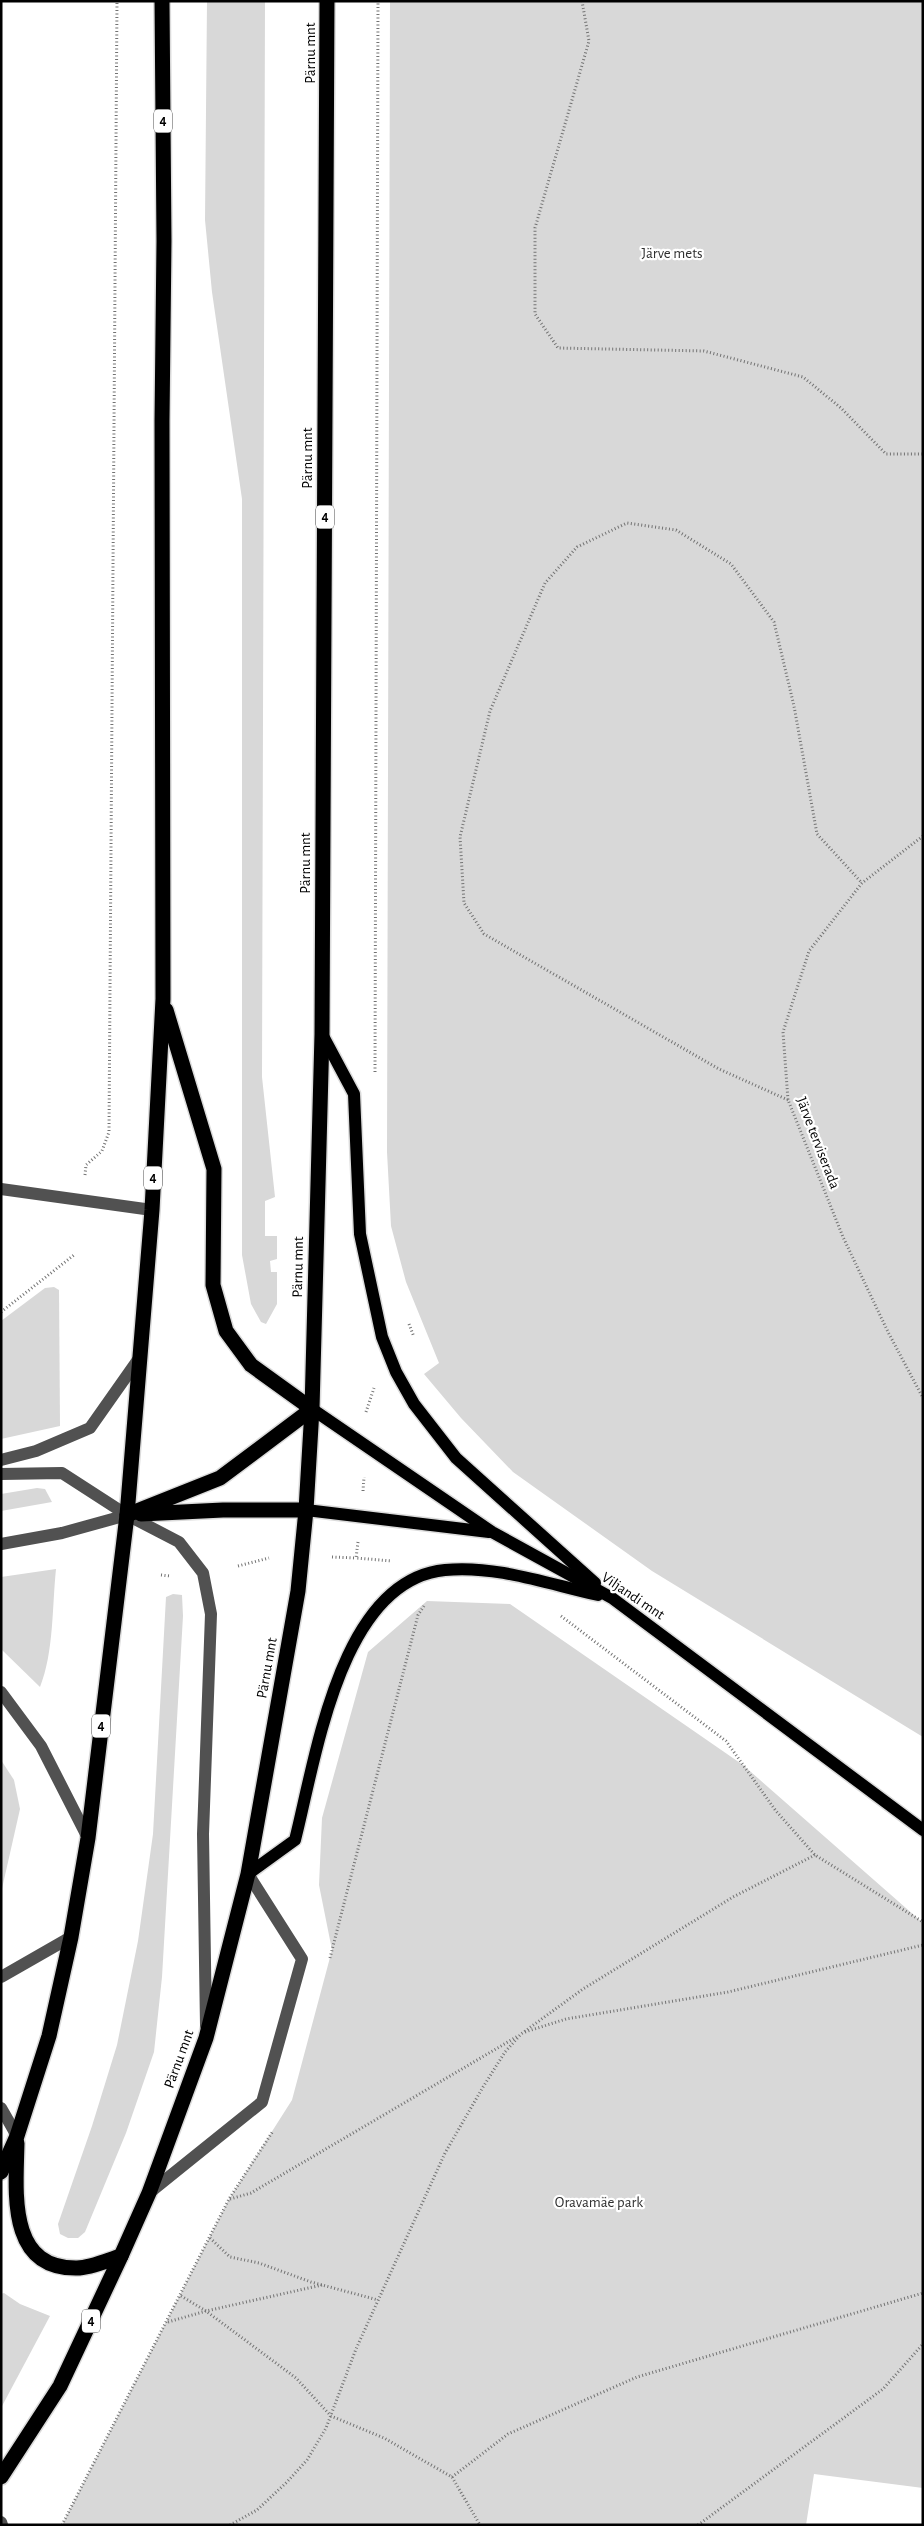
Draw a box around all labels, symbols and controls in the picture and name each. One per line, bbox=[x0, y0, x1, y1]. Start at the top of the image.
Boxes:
street label: Pärnu mnt bbox=[303, 22, 318, 84]
road number: 4 bbox=[154, 110, 172, 132]
park label: Järve mets bbox=[642, 246, 702, 261]
street label: Pärnu mnt bbox=[300, 427, 315, 489]
road number: 4 bbox=[316, 506, 334, 528]
street label: Pärnu mnt bbox=[298, 832, 313, 894]
street label: Järve terviserada bbox=[794, 1095, 842, 1191]
road number: 4 bbox=[144, 1166, 162, 1190]
street label: Pärnu mnt bbox=[290, 1236, 306, 1298]
street label: Viljandi mnt bbox=[599, 1569, 667, 1623]
street label: Pärnu mnt bbox=[254, 1636, 280, 1699]
road number: 4 bbox=[92, 1714, 110, 1738]
street label: Pärnu mnt bbox=[161, 2027, 197, 2090]
park label: Oravamäe park bbox=[555, 2195, 643, 2210]
road number: 4 bbox=[82, 2310, 100, 2332]

